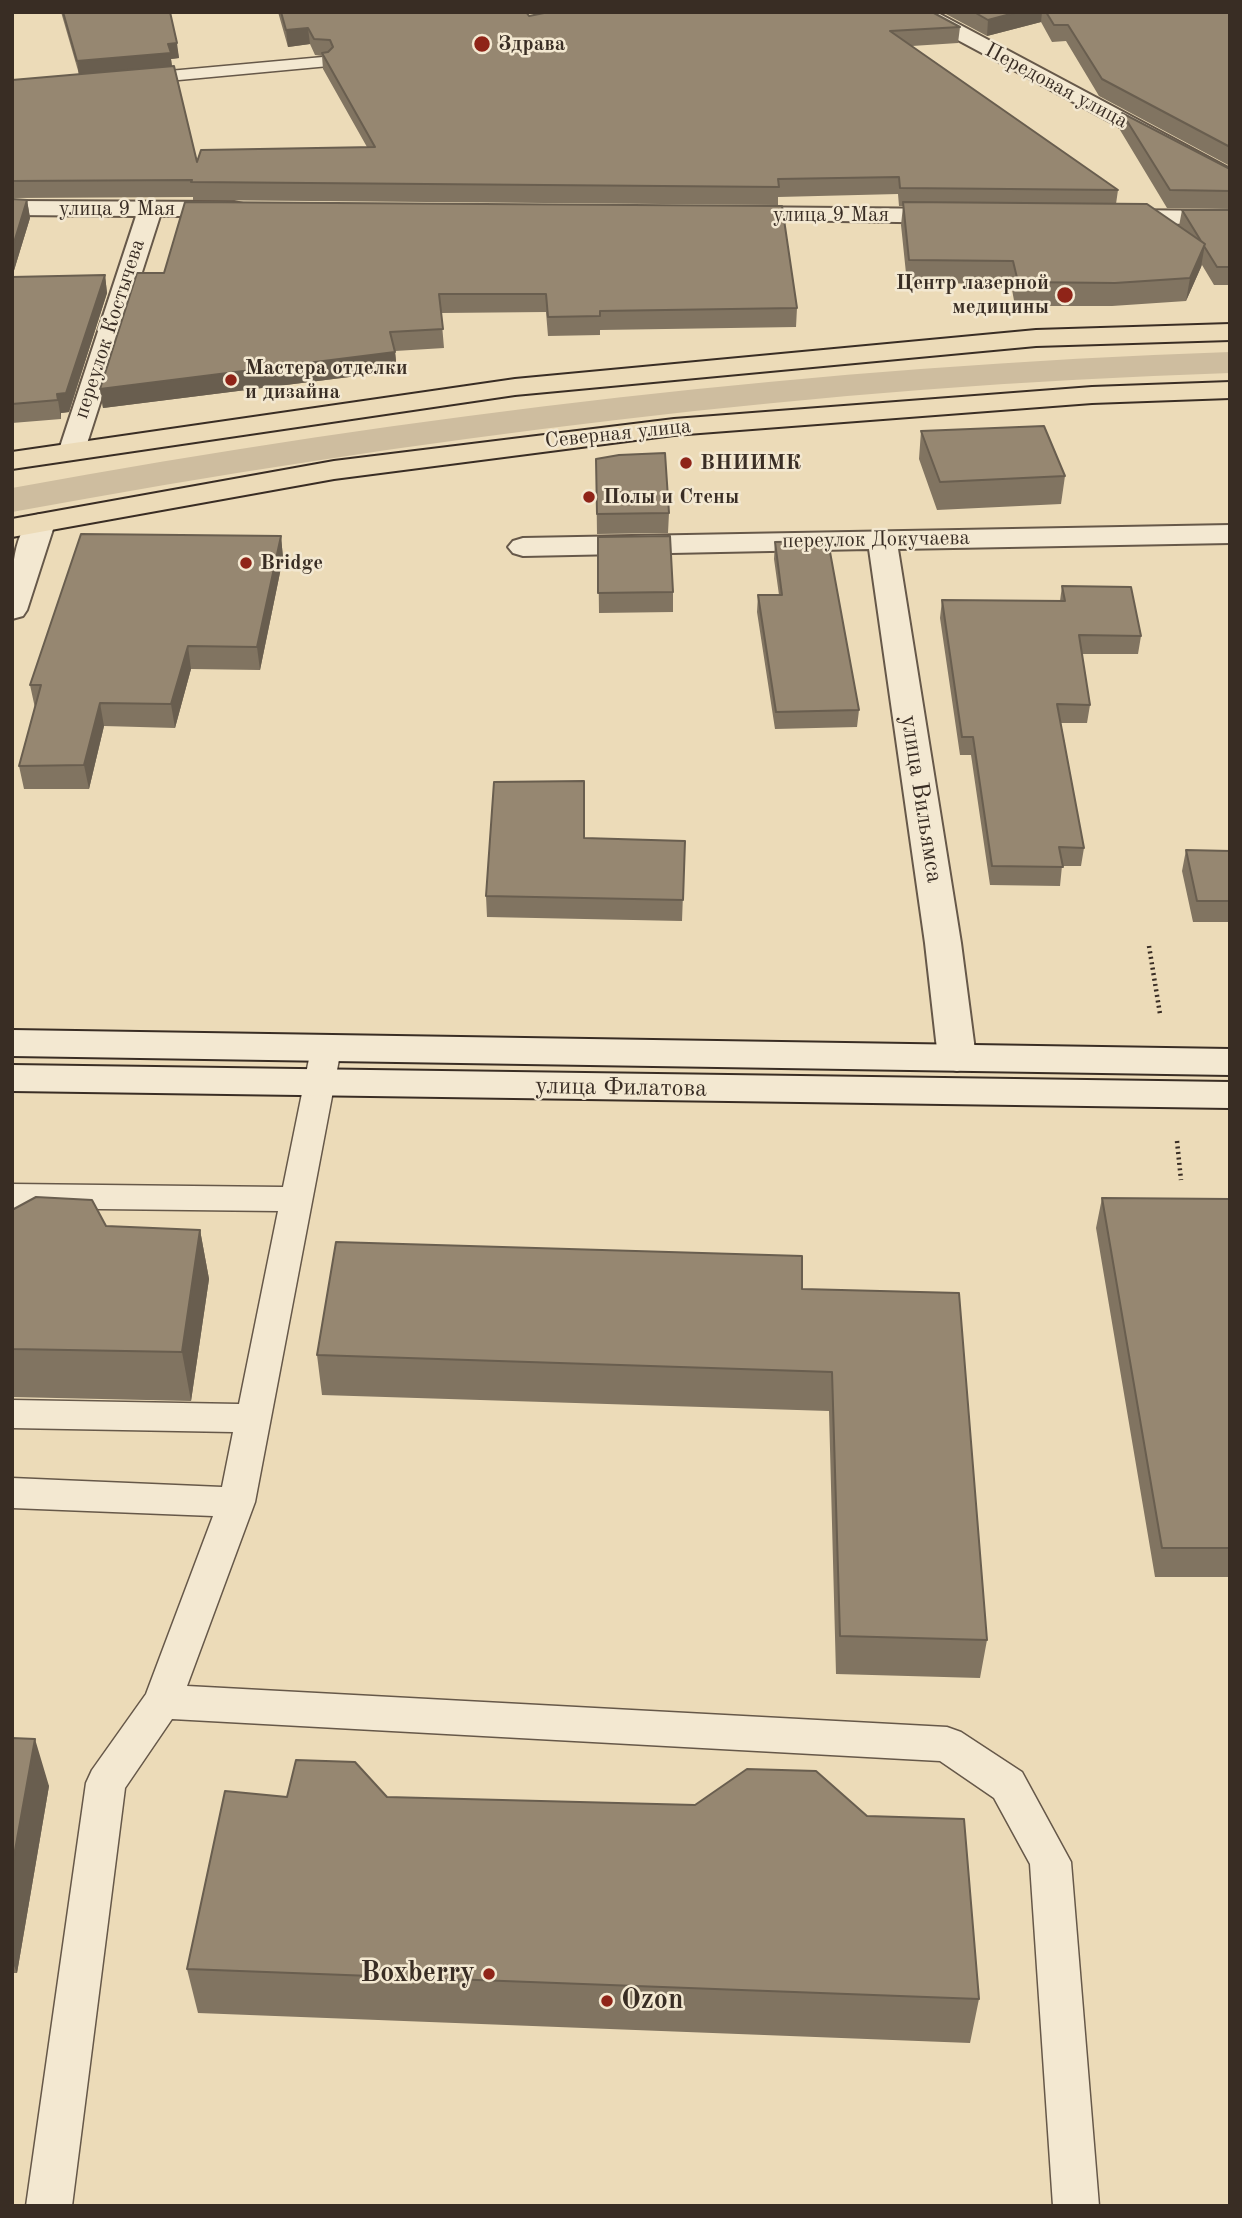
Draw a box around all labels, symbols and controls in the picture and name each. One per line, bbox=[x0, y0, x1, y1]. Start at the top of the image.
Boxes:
place label: Здрава bbox=[498, 31, 565, 57]
marker: Здрава bbox=[472, 34, 492, 54]
street label: Передовая улица bbox=[980, 38, 1132, 134]
street label: улица 9 Мая bbox=[59, 196, 175, 222]
street label: улица 9 Мая bbox=[773, 202, 889, 228]
street label: переулок Костычева bbox=[69, 236, 151, 422]
place label: Центр лазерной медицины bbox=[896, 270, 1049, 320]
marker: Центр лазерной медицины bbox=[1055, 285, 1075, 305]
place label: Мастера отделки и дизайна bbox=[245, 355, 408, 405]
marker: Мастера отделки и дизайна bbox=[223, 372, 239, 388]
street label: Северная улица bbox=[544, 414, 692, 454]
place label: ВНИИМК bbox=[700, 450, 801, 476]
marker: ВНИИМК bbox=[678, 455, 694, 471]
place label: Полы и Стены bbox=[603, 484, 739, 510]
marker: Полы и Стены bbox=[581, 489, 597, 505]
street label: переулок Докучаева bbox=[782, 526, 970, 554]
place label: Bridge bbox=[260, 550, 323, 576]
marker: Bridge bbox=[238, 555, 254, 571]
street label: улица Вильямса bbox=[894, 713, 948, 885]
street label: улица Филатова bbox=[535, 1072, 707, 1104]
place label: Boxberry bbox=[360, 1957, 475, 1991]
marker: Boxberry bbox=[481, 1966, 497, 1982]
place label: Ozon bbox=[621, 1984, 683, 2018]
marker: Ozon bbox=[599, 1993, 615, 2009]

